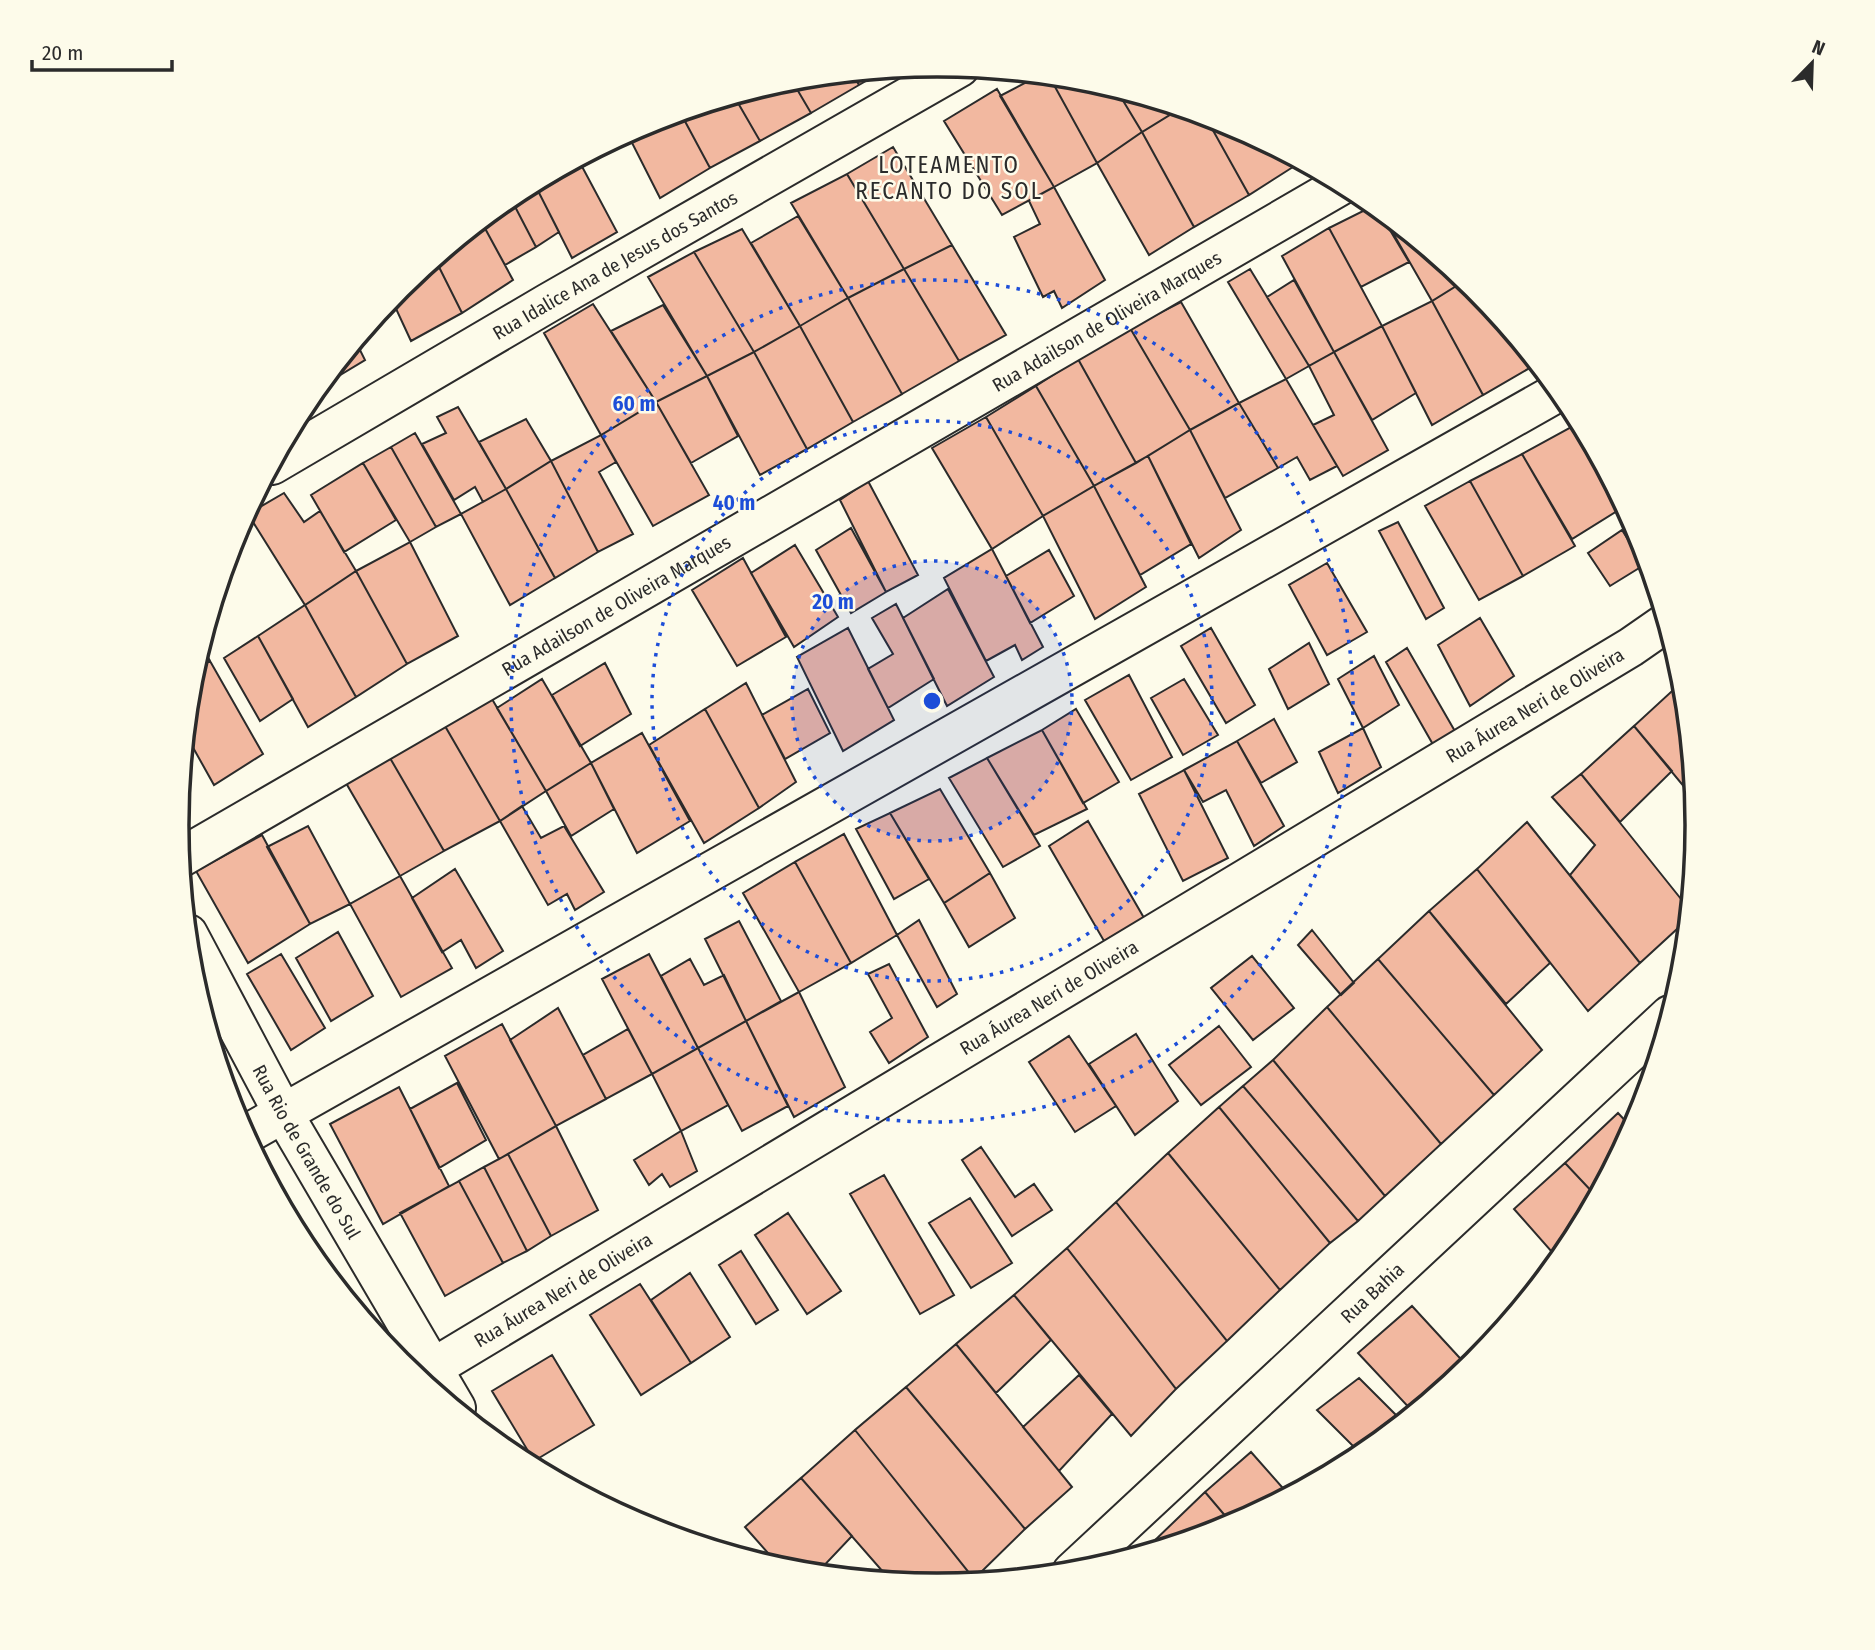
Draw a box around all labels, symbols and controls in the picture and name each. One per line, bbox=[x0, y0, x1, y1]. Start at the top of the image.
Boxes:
scale bar bbox=[32, 28, 172, 72]
north arrow bbox=[1777, 28, 1847, 98]
text: N bbox=[1809, 35, 1828, 61]
text: 20 m bbox=[42, 40, 83, 66]
district label: LOTEAMENTO RECANTO DO SOL bbox=[855, 151, 1043, 205]
street label: Rua Idalice Ana de Jesus dos Santos bbox=[489, 186, 742, 345]
street label: Rua Adailson de Oliveira Marques bbox=[988, 246, 1225, 397]
text: 60 m bbox=[613, 391, 655, 417]
text: 40 m bbox=[713, 490, 755, 516]
street label: Rua Adailson de Oliveira Marques bbox=[498, 530, 735, 681]
text: 20 m bbox=[811, 589, 854, 615]
street label: Rua Áurea Neri de Oliveira bbox=[1442, 643, 1628, 768]
centre of rings bbox=[920, 689, 944, 713]
street label: Rua Áurea Neri de Oliveira bbox=[956, 935, 1142, 1060]
street label: Rua Rio de Grande do Sul bbox=[247, 1061, 365, 1243]
street label: Rua Áurea Neri de Oliveira bbox=[470, 1228, 656, 1352]
street label: Rua Bahia bbox=[1336, 1258, 1409, 1328]

